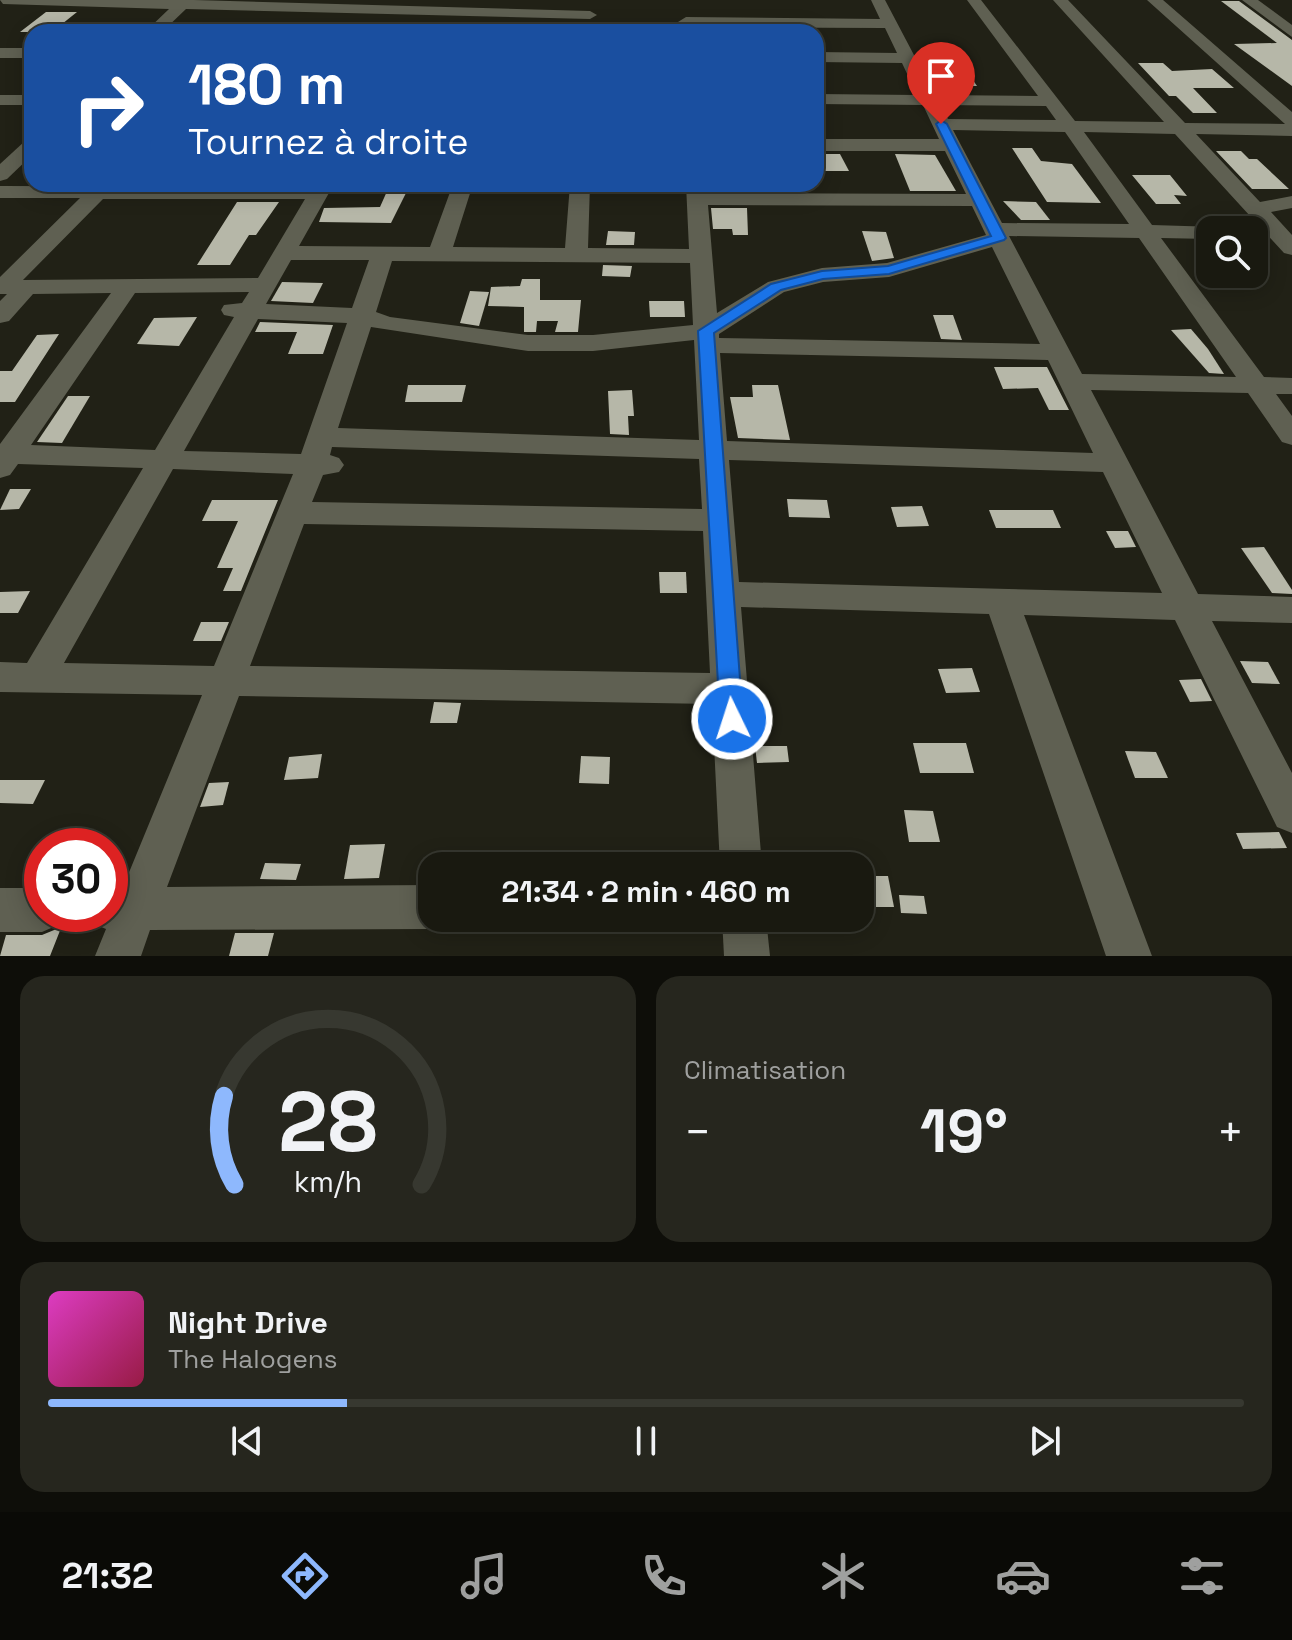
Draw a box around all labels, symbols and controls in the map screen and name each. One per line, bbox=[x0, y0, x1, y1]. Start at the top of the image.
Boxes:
pin bbox=[907, 42, 975, 124]
text: 180 m bbox=[188, 49, 345, 120]
icon: arrive bbox=[919, 54, 963, 98]
icon: right bbox=[56, 56, 160, 160]
text: Tournez à droite bbox=[188, 119, 469, 165]
map controls bbox=[1196, 216, 1268, 288]
button: search bbox=[1196, 216, 1268, 288]
position arrow bbox=[690, 677, 774, 761]
speed limit sign: 30 bbox=[24, 828, 128, 932]
text: 21:34 · 2 min · 460 m bbox=[501, 872, 791, 911]
text: Climatisation bbox=[684, 1053, 846, 1087]
text: 28 bbox=[278, 1069, 378, 1175]
text: 19° bbox=[920, 1093, 1008, 1170]
text: − bbox=[684, 1104, 711, 1160]
text: + bbox=[1217, 1104, 1244, 1160]
text: km/h bbox=[294, 1164, 362, 1200]
text: Night Drive bbox=[168, 1303, 328, 1342]
text: The Halogens bbox=[168, 1342, 337, 1376]
icon: previous bbox=[225, 1419, 269, 1463]
icon: pause bbox=[624, 1419, 668, 1463]
icon: next bbox=[1023, 1419, 1067, 1463]
icon: directions bbox=[277, 1548, 333, 1604]
icon: music bbox=[456, 1548, 512, 1604]
icon: phone bbox=[636, 1548, 692, 1604]
icon: climate bbox=[815, 1548, 871, 1604]
icon: car bbox=[995, 1548, 1051, 1604]
icon: filters bbox=[1174, 1548, 1230, 1604]
text: 21:32 bbox=[62, 1553, 153, 1599]

